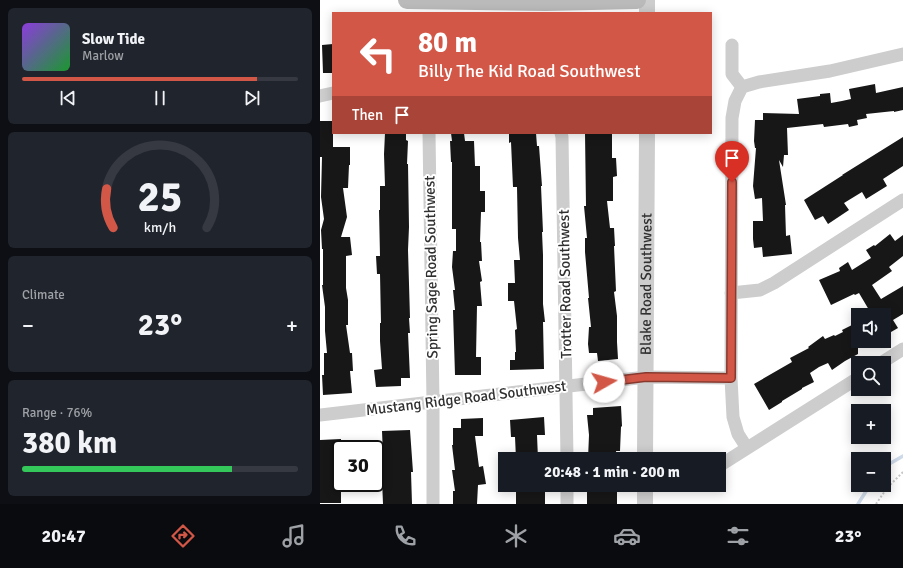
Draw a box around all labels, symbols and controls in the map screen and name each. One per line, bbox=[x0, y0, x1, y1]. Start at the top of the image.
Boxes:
text: 80 m bbox=[418, 26, 477, 60]
icon: left bbox=[352, 28, 404, 80]
text: Slow Tide bbox=[82, 30, 145, 48]
text: Marlow bbox=[82, 48, 124, 64]
text: Billy The Kid Road Southwest bbox=[418, 60, 641, 82]
icon: previous bbox=[57, 87, 79, 109]
icon: pause bbox=[149, 87, 171, 109]
icon: next bbox=[241, 87, 263, 109]
icon: arrive bbox=[391, 104, 413, 126]
text: Then bbox=[352, 106, 383, 124]
pin bbox=[715, 141, 749, 182]
icon: arrive bbox=[721, 147, 743, 169]
text: 25 bbox=[138, 172, 182, 223]
street label: Spring Sage Road Southwest bbox=[420, 175, 442, 359]
street label: Trotter Road Southwest bbox=[555, 209, 575, 359]
street label: Blake Road Southwest bbox=[637, 213, 656, 355]
text: km/h bbox=[144, 219, 176, 236]
text: Climate bbox=[22, 287, 65, 303]
text: 23° bbox=[138, 307, 182, 344]
map controls bbox=[851, 308, 891, 492]
button: sound bbox=[851, 308, 891, 348]
text: − bbox=[22, 312, 34, 339]
text: + bbox=[286, 312, 298, 339]
button: search bbox=[851, 356, 891, 396]
position arrow bbox=[583, 361, 625, 403]
street label: Mustang Ridge Road Southwest bbox=[365, 377, 567, 419]
button: + bbox=[851, 404, 891, 444]
text: Range · 76% bbox=[22, 405, 92, 421]
text: 380 km bbox=[22, 425, 117, 462]
speed limit sign: 30 bbox=[332, 440, 384, 492]
button: − bbox=[851, 452, 891, 492]
text: 20:48 · 1 min · 200 m bbox=[544, 463, 680, 481]
icon: directions bbox=[169, 522, 197, 550]
icon: music bbox=[280, 522, 308, 550]
icon: phone bbox=[391, 522, 419, 550]
icon: climate bbox=[502, 522, 530, 550]
icon: car bbox=[613, 522, 641, 550]
icon: filters bbox=[724, 522, 752, 550]
text: 20:47 bbox=[42, 525, 86, 547]
text: 23° bbox=[835, 525, 861, 547]

